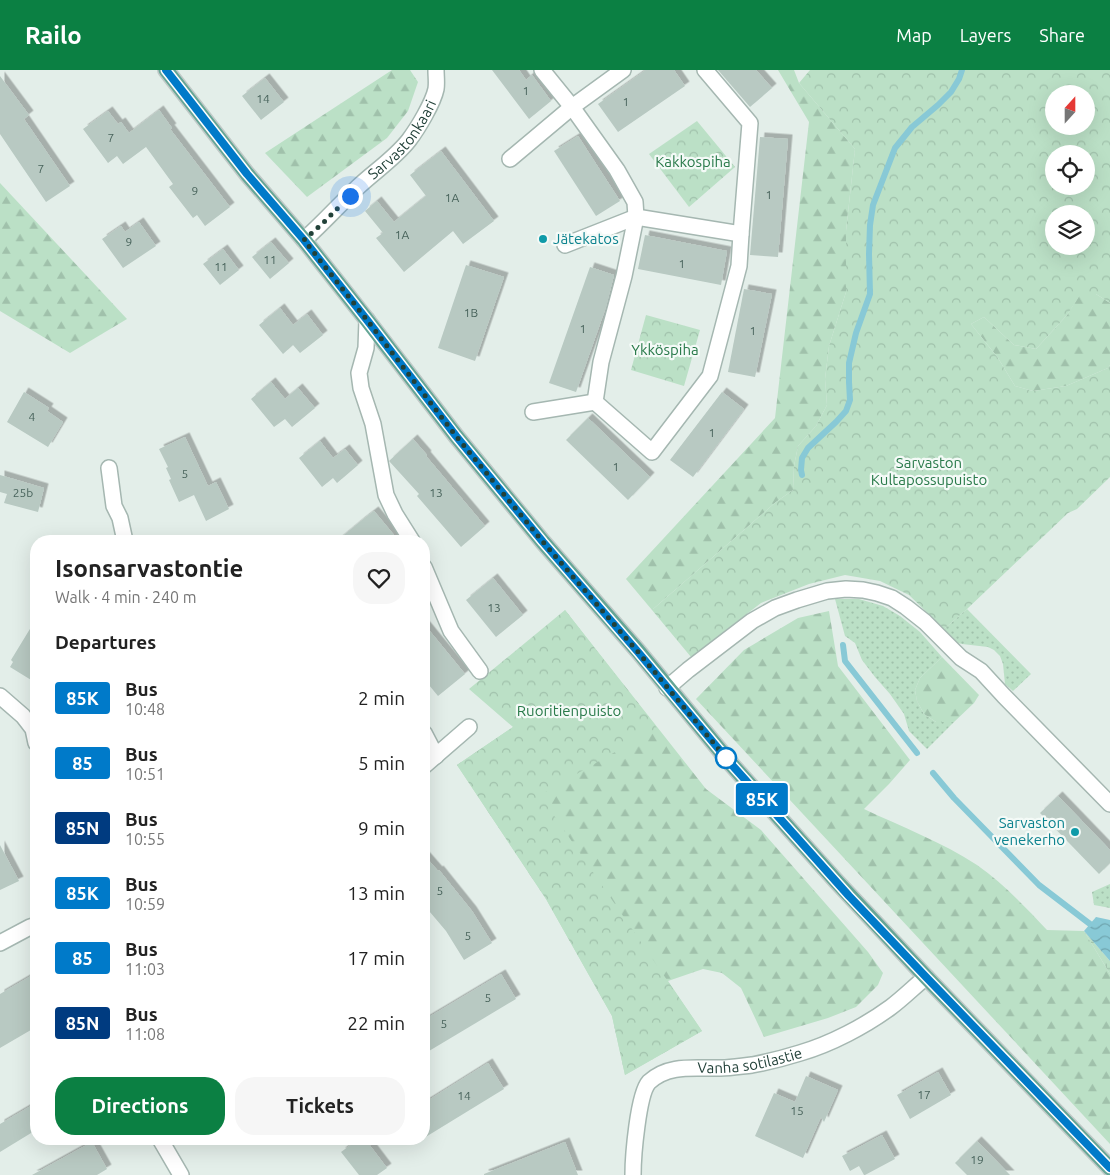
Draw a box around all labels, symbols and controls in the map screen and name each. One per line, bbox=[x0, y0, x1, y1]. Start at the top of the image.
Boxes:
text: Railo bbox=[25, 22, 82, 49]
text: Map bbox=[896, 25, 932, 45]
text: Layers bbox=[960, 25, 1011, 45]
text: Share bbox=[1039, 25, 1085, 45]
house number: 1 bbox=[523, 84, 529, 97]
north arrow bbox=[1045, 85, 1095, 135]
map controls bbox=[1045, 85, 1095, 255]
house number: 14 bbox=[256, 92, 270, 105]
house number: 1 bbox=[623, 95, 629, 108]
street label: Sarvastonkaari bbox=[364, 97, 439, 183]
house number: 7 bbox=[108, 131, 114, 144]
button: locate bbox=[1045, 145, 1095, 195]
park label: Kakkospiha bbox=[655, 153, 731, 170]
house number: 7 bbox=[38, 162, 44, 175]
house number: 9 bbox=[192, 184, 198, 197]
your location bbox=[338, 184, 363, 209]
house number: 1 bbox=[766, 188, 772, 201]
house number: 1A bbox=[445, 191, 459, 204]
button: layers bbox=[1045, 205, 1095, 255]
house number: 1A bbox=[395, 228, 409, 241]
place label: Jätekatos bbox=[553, 230, 619, 247]
marker: Jätekatos bbox=[537, 233, 549, 245]
house number: 9 bbox=[126, 235, 132, 248]
house number: 11 bbox=[263, 253, 277, 266]
house number: 1 bbox=[679, 257, 685, 270]
house number: 11 bbox=[214, 260, 228, 273]
house number: 1B bbox=[464, 306, 478, 319]
house number: 1 bbox=[580, 322, 586, 335]
house number: 1 bbox=[750, 324, 756, 337]
park label: Ykköspiha bbox=[631, 341, 699, 358]
house number: 4 bbox=[29, 410, 36, 423]
house number: 1 bbox=[709, 426, 715, 439]
park label: Sarvaston Kultapossupuisto bbox=[871, 454, 987, 488]
house number: 1 bbox=[613, 460, 619, 473]
house number: 5 bbox=[182, 467, 188, 480]
house number: 25b bbox=[13, 486, 33, 499]
house number: 13 bbox=[429, 486, 443, 499]
button: heart bbox=[353, 552, 405, 604]
text: Isonsarvastontie bbox=[55, 555, 243, 582]
text: Walk · 4 min · 240 m bbox=[55, 588, 197, 606]
house number: 13 bbox=[487, 601, 501, 614]
text: Departures bbox=[55, 631, 156, 653]
text: Bus bbox=[125, 678, 158, 700]
text: 2 min bbox=[358, 687, 405, 709]
text: 85K bbox=[66, 688, 99, 708]
text: 10:48 bbox=[125, 700, 165, 718]
park label: Ruoritienpuisto bbox=[517, 702, 621, 719]
text: Bus bbox=[125, 743, 158, 765]
unlabelled marker bbox=[715, 747, 737, 769]
text: 5 min bbox=[358, 752, 405, 774]
text: 85 bbox=[72, 753, 93, 773]
text: 10:51 bbox=[125, 765, 165, 783]
line badge: 85K bbox=[733, 783, 791, 815]
text: 85K bbox=[746, 789, 778, 809]
text: Bus bbox=[125, 808, 158, 830]
place label: Sarvaston venekerho bbox=[994, 814, 1065, 848]
text: 9 min bbox=[358, 817, 405, 839]
text: 85N bbox=[66, 818, 99, 838]
marker: Sarvaston venekerho bbox=[1069, 826, 1081, 838]
text: 10:55 bbox=[125, 830, 165, 848]
text: Bus bbox=[125, 873, 158, 895]
text: 13 min bbox=[347, 882, 405, 904]
text: 85K bbox=[66, 883, 99, 903]
house number: 5 bbox=[437, 884, 443, 897]
text: 10:59 bbox=[125, 895, 165, 913]
house number: 5 bbox=[465, 929, 471, 942]
text: Bus bbox=[125, 938, 158, 960]
text: 17 min bbox=[347, 947, 405, 969]
text: 85 bbox=[72, 948, 93, 968]
text: 11:03 bbox=[125, 960, 165, 978]
house number: 5 bbox=[485, 991, 491, 1004]
text: Bus bbox=[125, 1003, 158, 1025]
text: 22 min bbox=[347, 1012, 405, 1034]
text: 85N bbox=[66, 1013, 99, 1033]
house number: 5 bbox=[441, 1017, 447, 1030]
text: 11:08 bbox=[125, 1025, 165, 1043]
street label: Vanha sotilastie bbox=[697, 1044, 804, 1076]
button: Directions bbox=[55, 1077, 225, 1135]
button: Tickets bbox=[235, 1077, 405, 1135]
house number: 17 bbox=[917, 1088, 931, 1101]
house number: 14 bbox=[457, 1089, 471, 1102]
house number: 15 bbox=[790, 1104, 804, 1117]
house number: 19 bbox=[970, 1153, 984, 1166]

